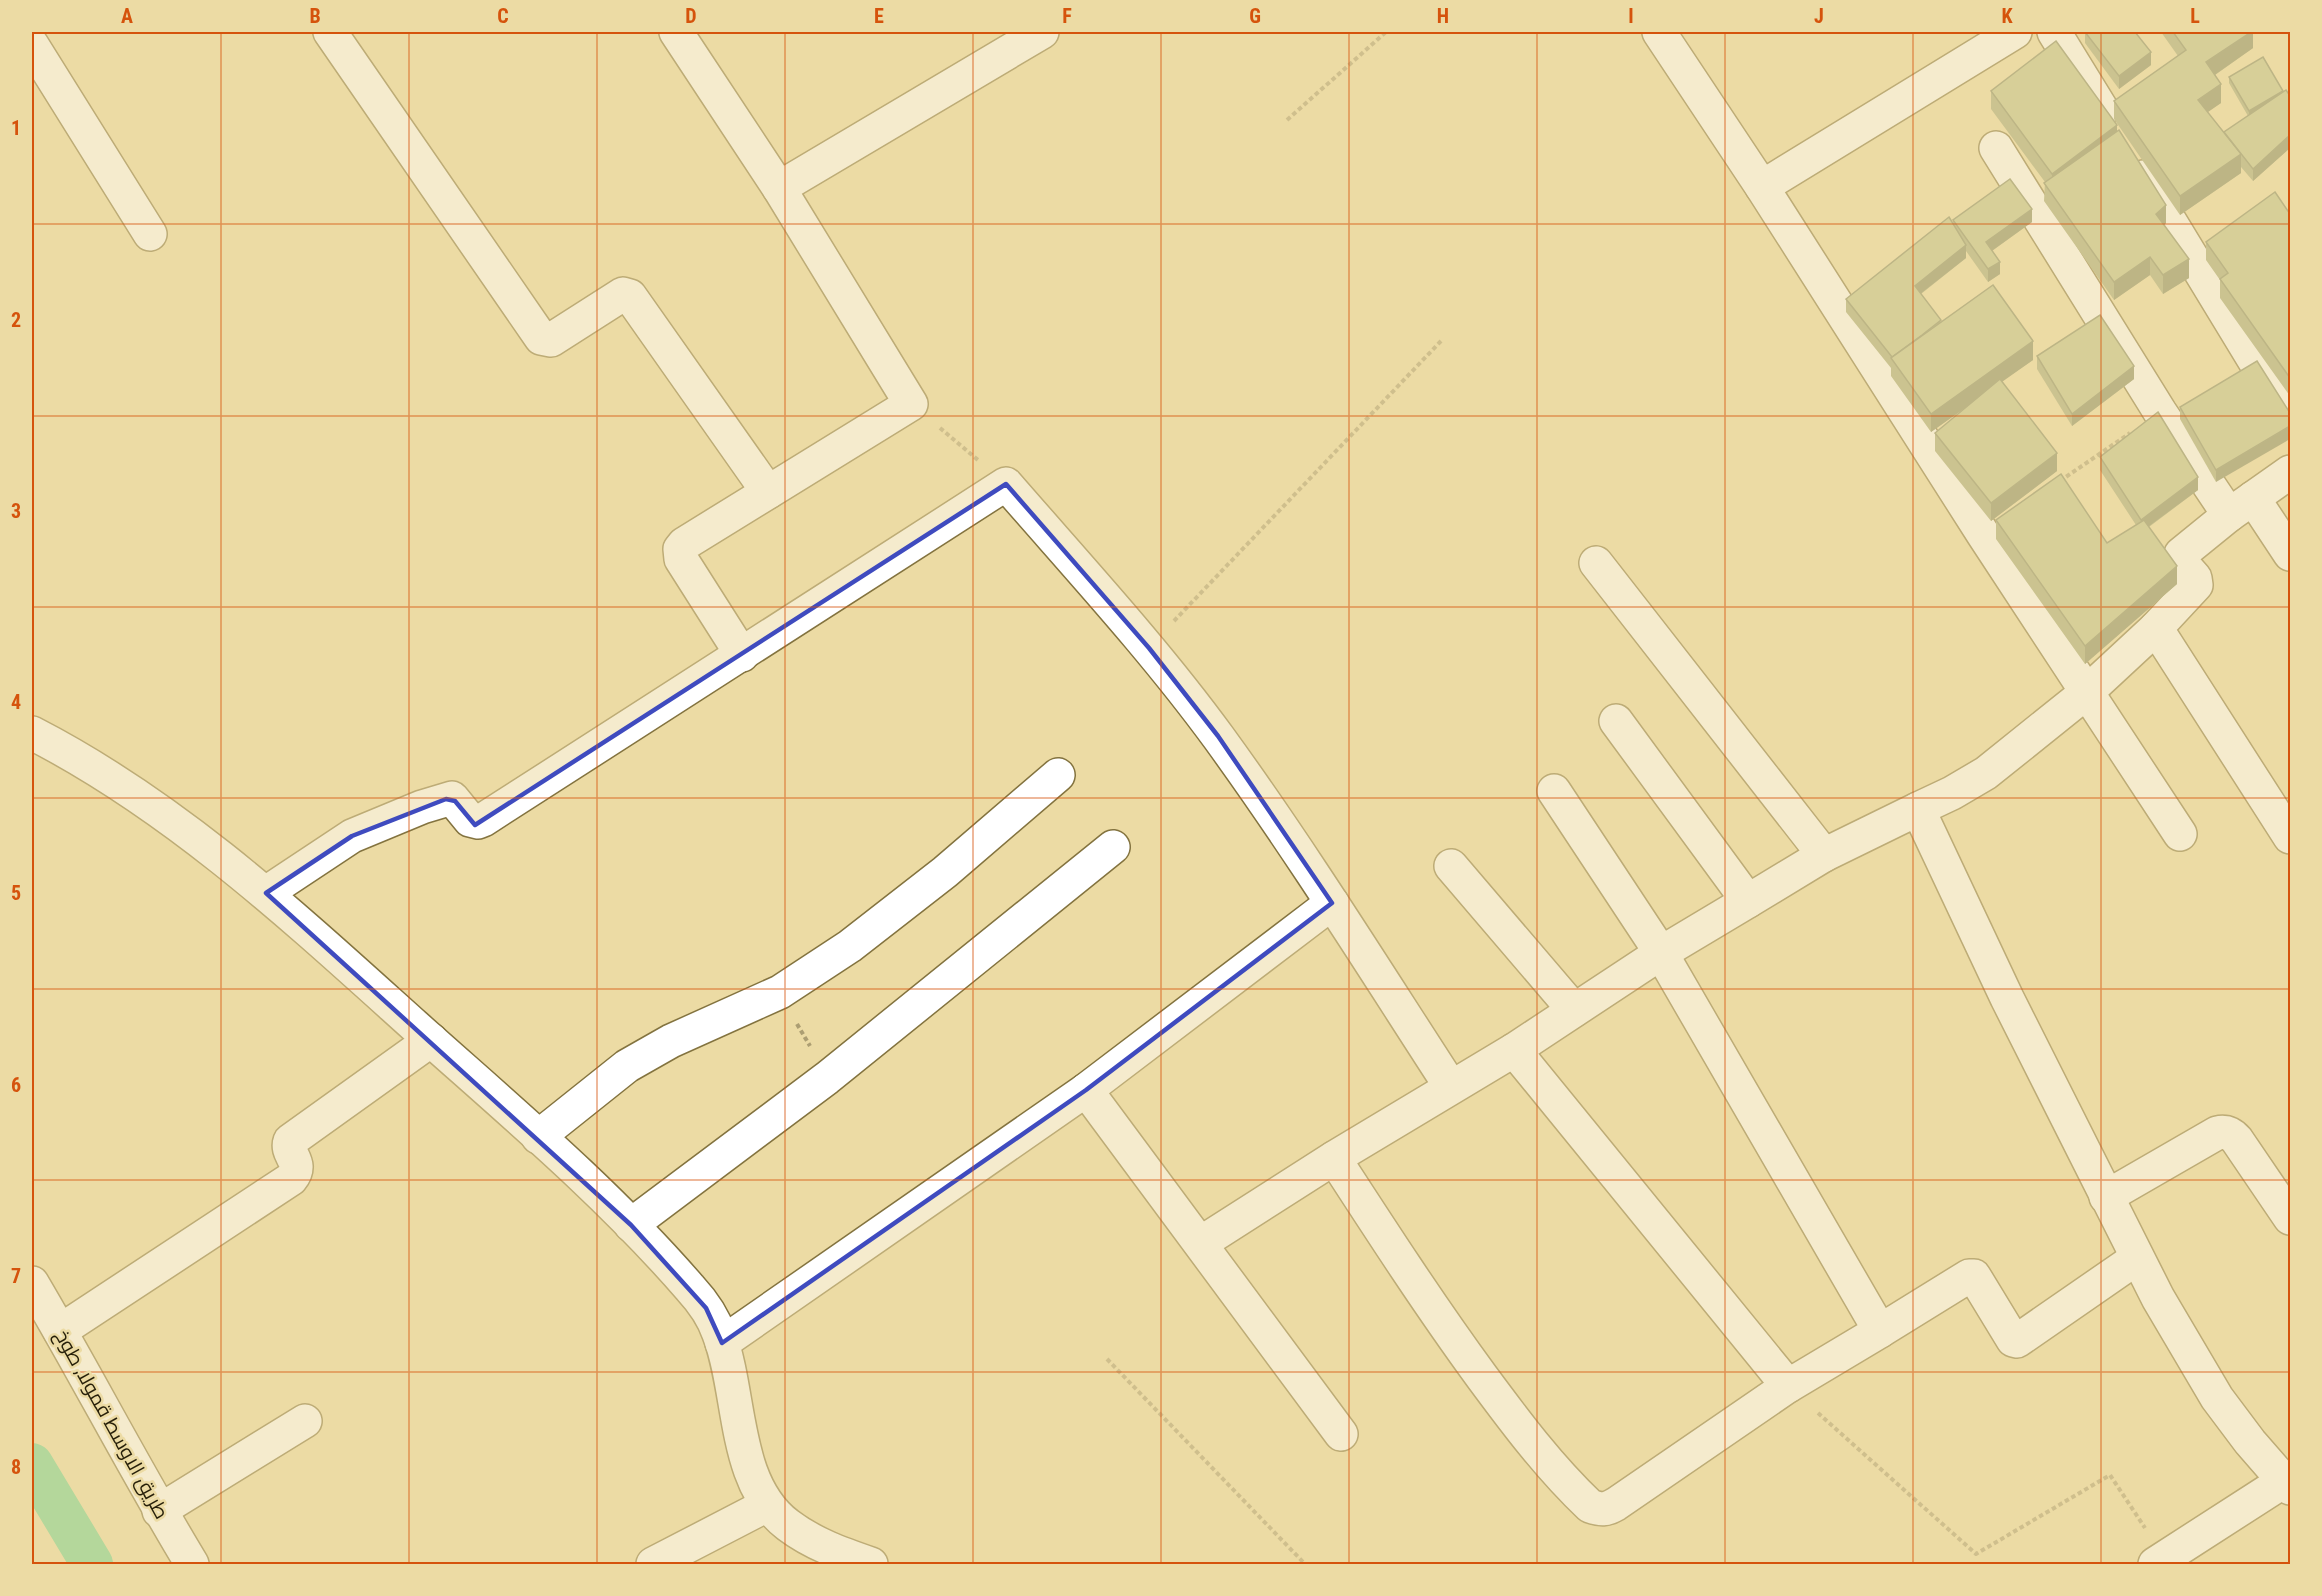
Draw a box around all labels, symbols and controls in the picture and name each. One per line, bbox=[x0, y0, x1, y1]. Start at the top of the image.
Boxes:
text: A bbox=[121, 4, 133, 28]
text: B bbox=[309, 4, 321, 28]
text: C bbox=[497, 4, 509, 28]
text: D bbox=[685, 4, 697, 28]
text: E bbox=[874, 4, 884, 28]
text: F bbox=[1062, 4, 1072, 28]
text: G bbox=[1249, 4, 1261, 28]
text: H bbox=[1437, 4, 1449, 28]
text: I bbox=[1628, 4, 1634, 28]
text: J bbox=[1814, 4, 1824, 28]
text: K bbox=[2001, 4, 2013, 28]
text: L bbox=[2190, 4, 2200, 28]
text: 1 bbox=[11, 116, 21, 140]
text: 2 bbox=[11, 308, 21, 332]
text: 3 bbox=[11, 499, 21, 523]
text: 4 bbox=[11, 690, 21, 714]
text: 5 bbox=[11, 881, 21, 905]
text: 6 bbox=[11, 1073, 21, 1097]
text: 7 bbox=[11, 1264, 21, 1288]
street label: طريق الاوسط قمولا, طوخ bbox=[48, 1325, 174, 1524]
text: 8 bbox=[11, 1455, 21, 1479]

